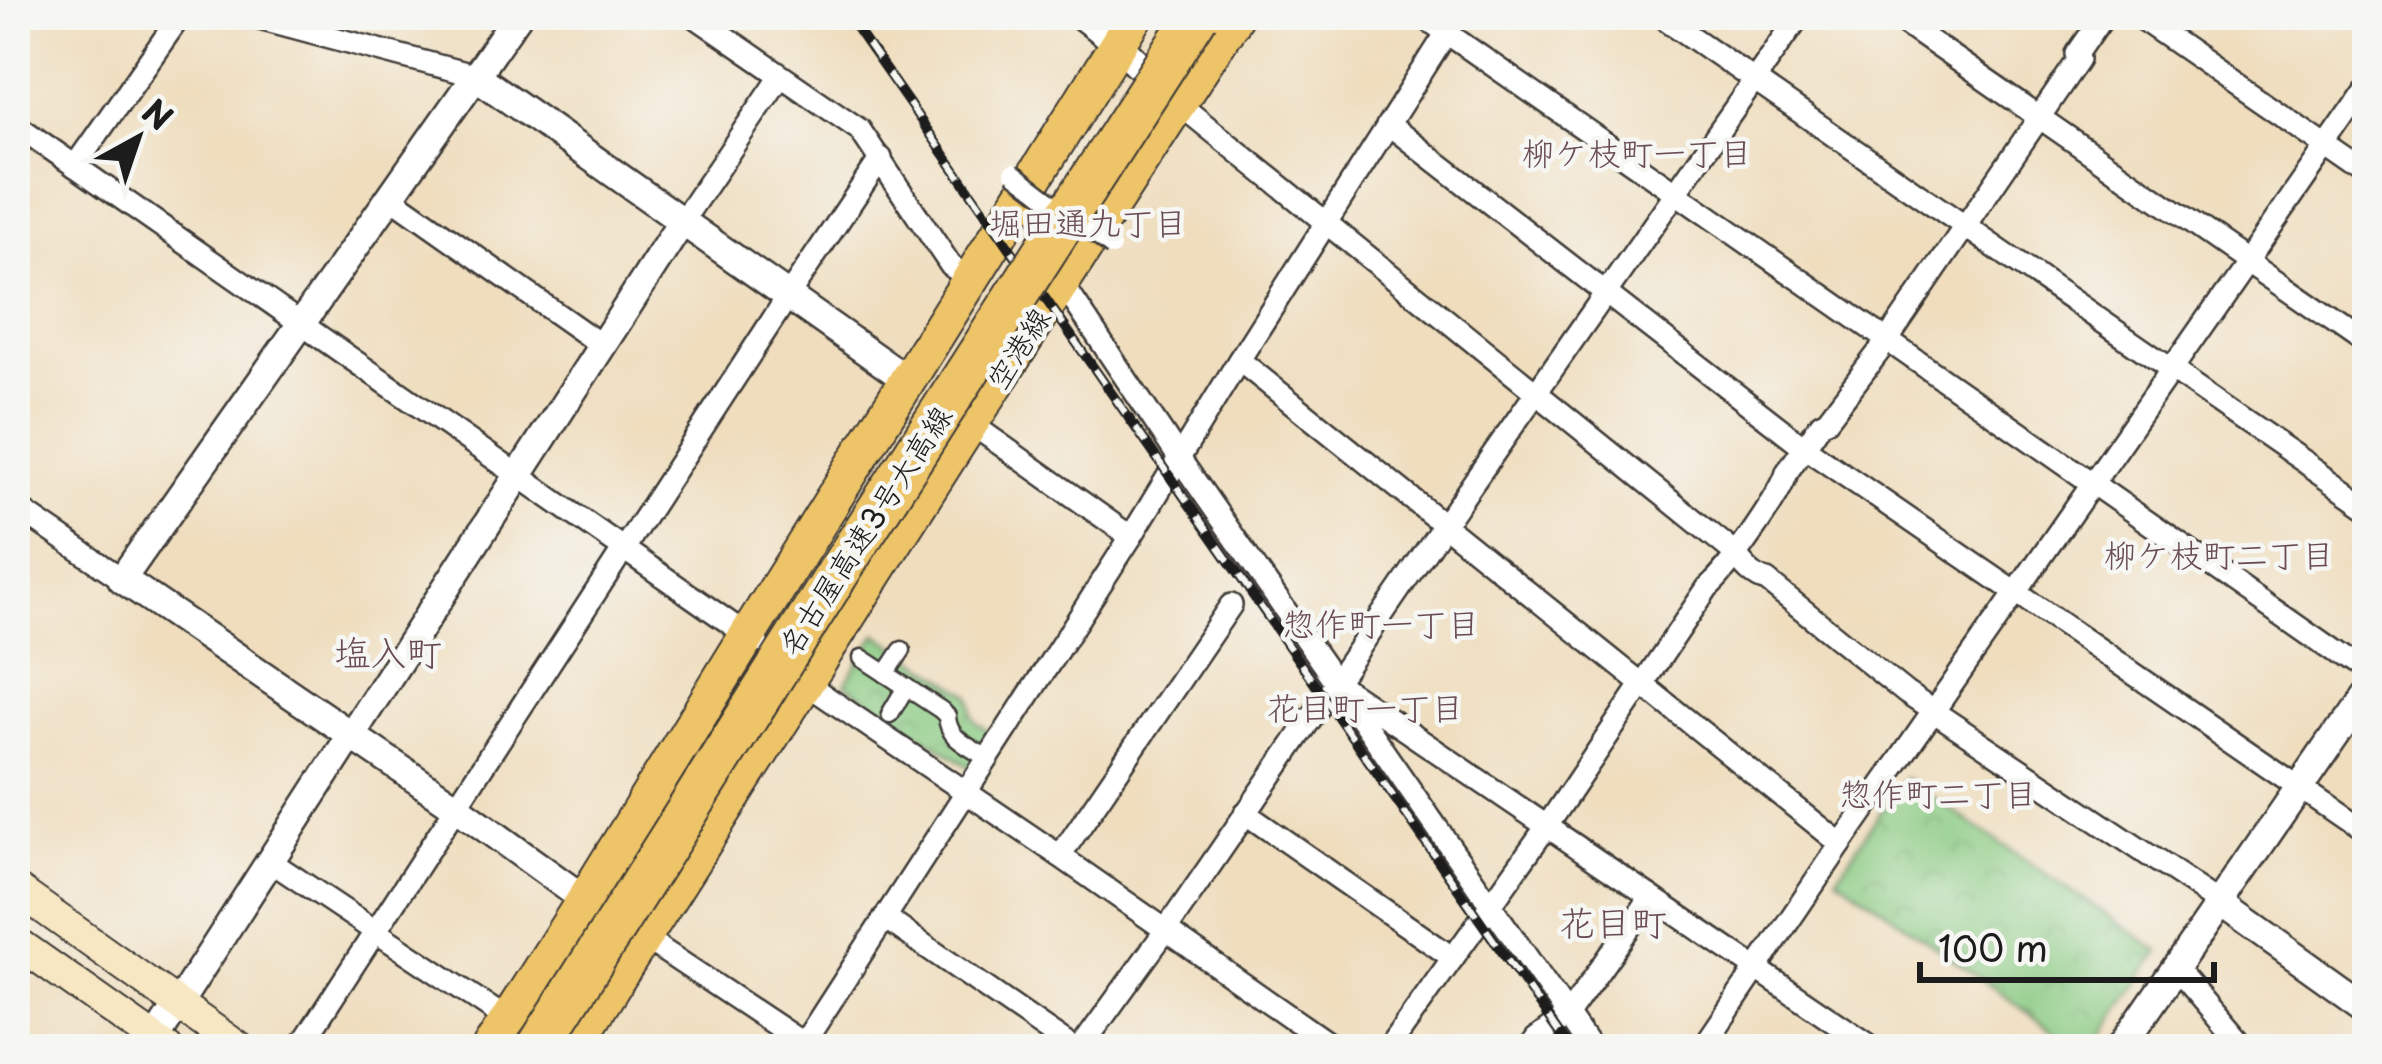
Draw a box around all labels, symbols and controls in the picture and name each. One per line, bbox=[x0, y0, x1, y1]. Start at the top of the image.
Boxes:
north arrow bbox=[78, 78, 198, 198]
text: N bbox=[132, 86, 185, 141]
district label: 柳ケ枝町一丁目 bbox=[1522, 126, 1753, 176]
district label: 堀田通九丁目 bbox=[989, 196, 1187, 246]
street label: 空港線 bbox=[974, 298, 1060, 398]
street label: 名古屋高速3号大高線 bbox=[766, 396, 962, 663]
district label: 柳ケ枝町二丁目 bbox=[2104, 528, 2335, 578]
district label: 惣作町一丁目 bbox=[1282, 597, 1480, 647]
district label: 塩入町 bbox=[334, 624, 442, 678]
district label: 花目町一丁目 bbox=[1266, 681, 1464, 731]
district label: 惣作町二丁目 bbox=[1839, 767, 2037, 817]
district label: 花目町 bbox=[1559, 894, 1667, 948]
scale bar bbox=[1920, 908, 2214, 982]
text: 100 m bbox=[1938, 920, 2048, 974]

